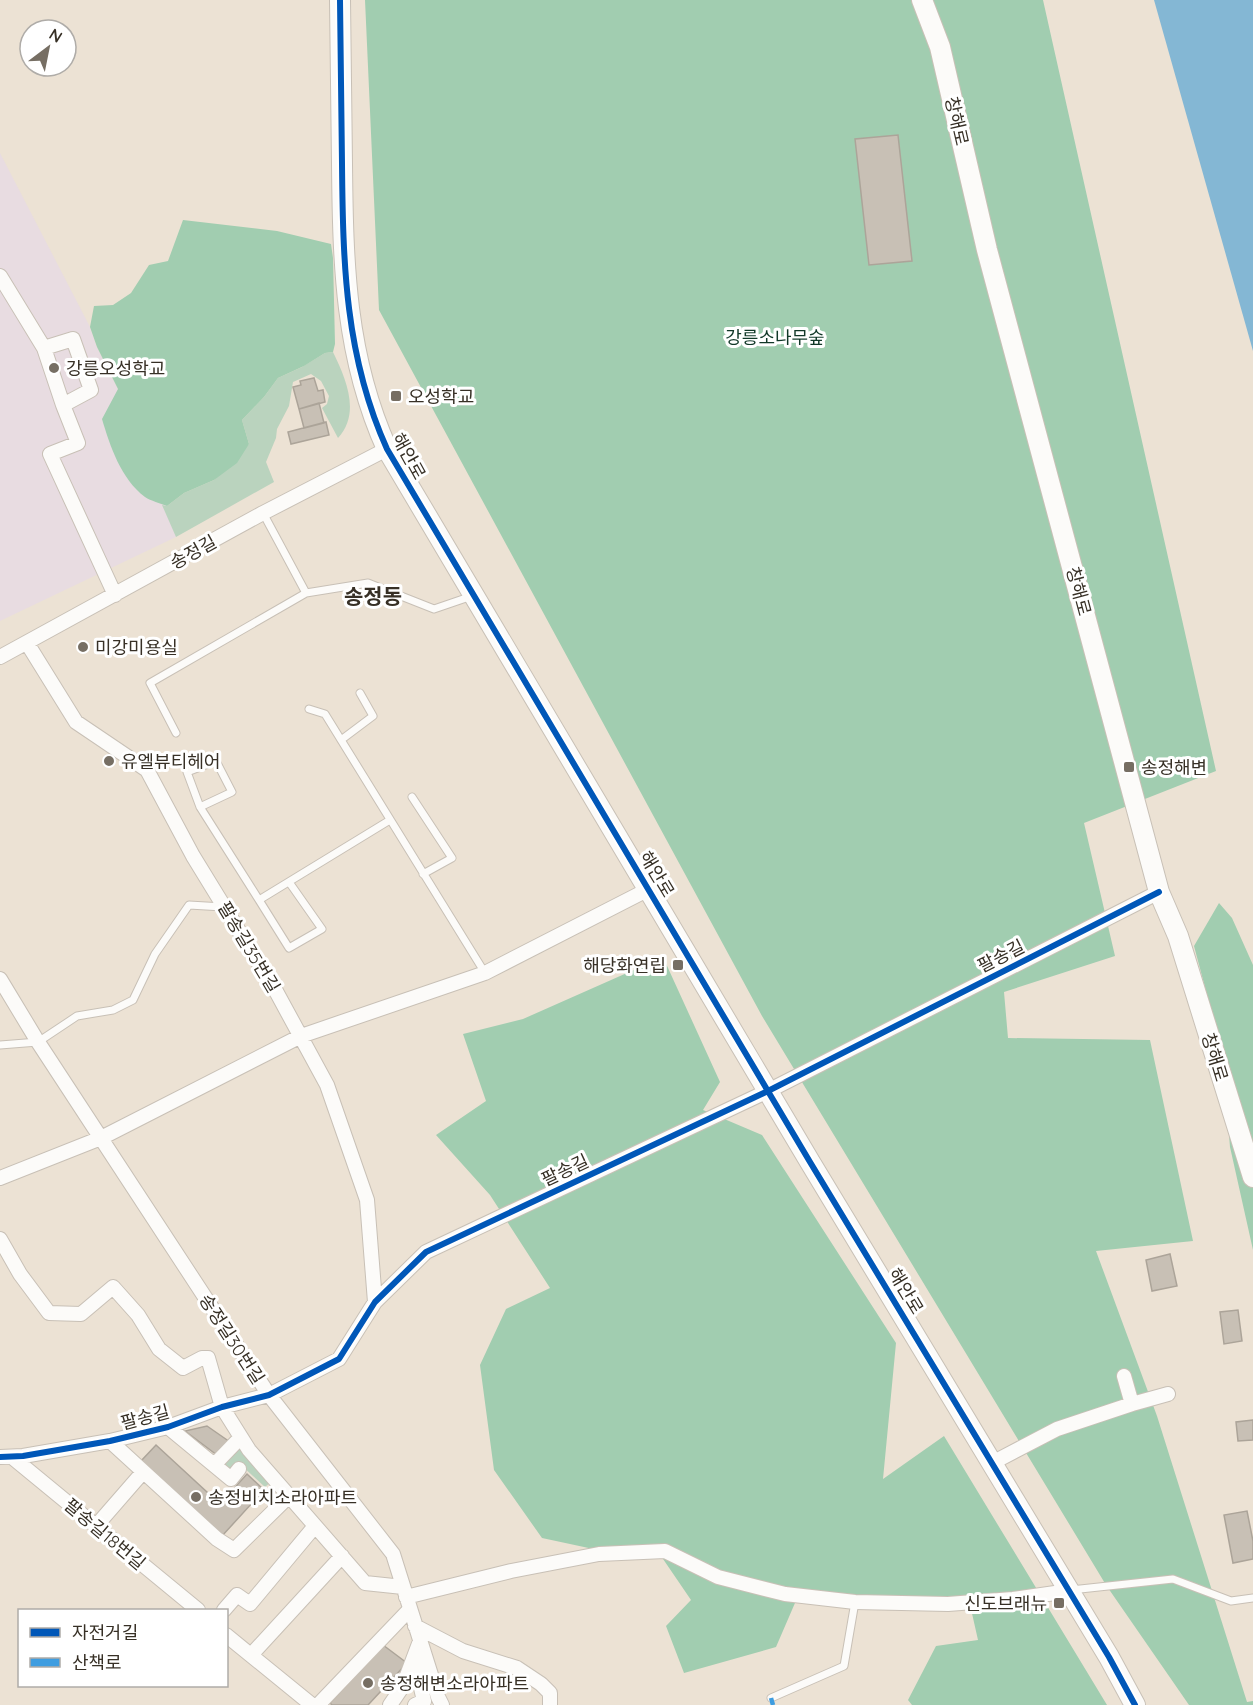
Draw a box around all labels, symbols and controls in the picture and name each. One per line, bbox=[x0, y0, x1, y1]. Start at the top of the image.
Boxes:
north arrow bbox=[18, 18, 78, 78]
text: N bbox=[46, 24, 66, 47]
street label: 창해로 bbox=[940, 94, 974, 148]
park label: 강릉소나무숲 bbox=[725, 326, 825, 349]
place label: 강릉오성학교 bbox=[66, 357, 165, 380]
marker: 강릉오성학교 bbox=[47, 361, 61, 375]
place label: 오성학교 bbox=[408, 385, 474, 408]
marker: 오성학교 bbox=[389, 389, 403, 403]
street label: 해안로 bbox=[387, 429, 431, 483]
street label: 송정길 bbox=[166, 530, 220, 574]
street label: 창해로 bbox=[1061, 564, 1097, 618]
district label: 송정동 bbox=[344, 583, 402, 609]
place label: 미강미용실 bbox=[95, 636, 178, 659]
marker: 미강미용실 bbox=[76, 640, 90, 654]
place label: 유엘뷰티헤어 bbox=[121, 750, 220, 773]
marker: 유엘뷰티헤어 bbox=[102, 754, 116, 768]
place label: 송정해변 bbox=[1141, 756, 1207, 779]
marker: 송정해변 bbox=[1122, 760, 1136, 774]
street label: 해안로 bbox=[634, 847, 680, 901]
street label: 팔송길35번길 bbox=[213, 897, 285, 997]
street label: 팔송길 bbox=[974, 934, 1028, 978]
place label: 해당화연립 bbox=[583, 954, 666, 977]
marker: 해당화연립 bbox=[671, 958, 685, 972]
street label: 창해로 bbox=[1197, 1030, 1233, 1084]
street label: 팔송길 bbox=[538, 1149, 592, 1191]
street label: 해안로 bbox=[883, 1264, 929, 1318]
street label: 송정길30번길 bbox=[194, 1290, 270, 1388]
street label: 팔송길 bbox=[118, 1399, 172, 1435]
place label: 송정비치소라아파트 bbox=[208, 1486, 357, 1509]
marker: 송정비치소라아파트 bbox=[189, 1490, 203, 1504]
street label: 팔송길18번길 bbox=[60, 1493, 150, 1575]
place label: 신도브래뉴 bbox=[964, 1592, 1047, 1615]
marker: 신도브래뉴 bbox=[1052, 1596, 1066, 1610]
legend bbox=[18, 1609, 228, 1687]
text: 자전거길 bbox=[72, 1621, 138, 1644]
text: 산책로 bbox=[72, 1651, 122, 1674]
place label: 송정해변소라아파트 bbox=[380, 1672, 529, 1695]
marker: 송정해변소라아파트 bbox=[361, 1676, 375, 1690]

